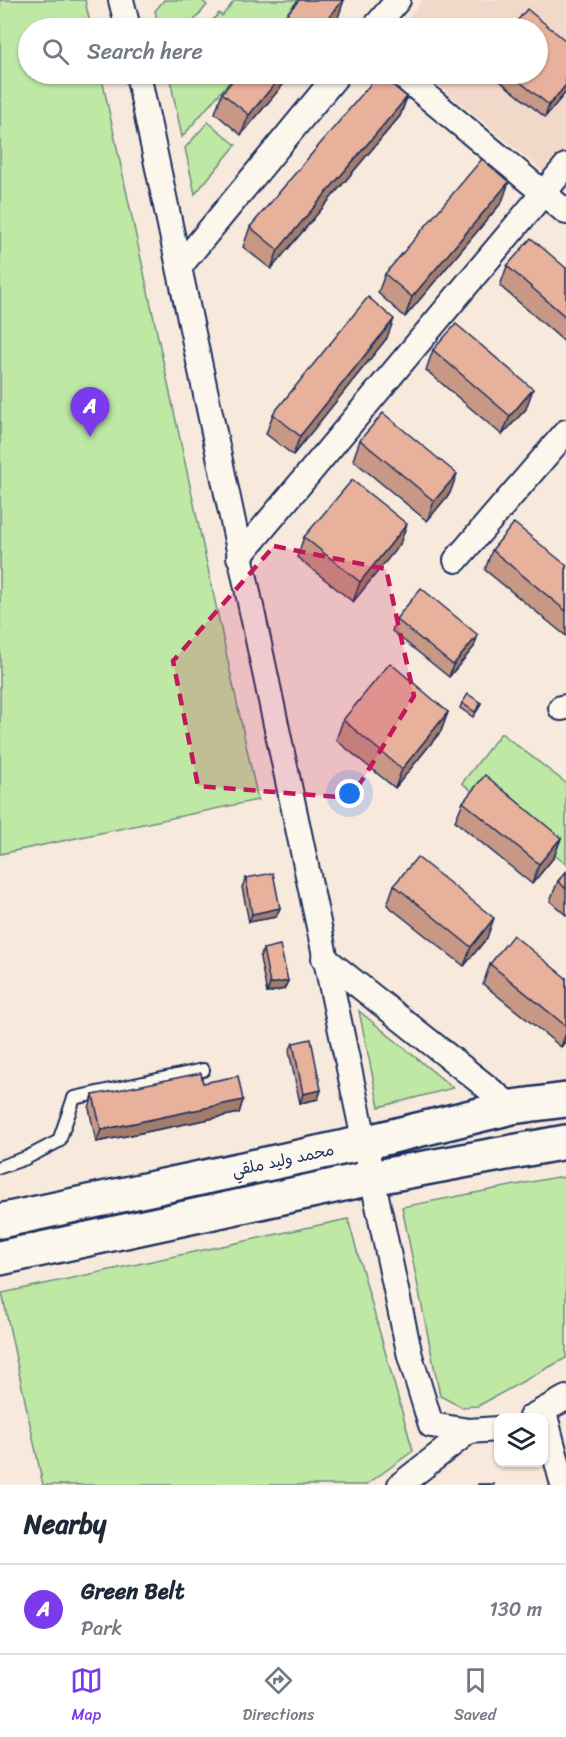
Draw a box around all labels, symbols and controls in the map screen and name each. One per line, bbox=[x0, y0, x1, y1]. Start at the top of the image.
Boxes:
search box bbox=[18, 18, 548, 84]
text: Search here bbox=[87, 32, 203, 71]
icon: search bbox=[39, 35, 72, 68]
pin: A bbox=[70, 388, 110, 437]
your location bbox=[335, 779, 364, 808]
street label: محمد وليد ملقي bbox=[229, 1135, 337, 1185]
map controls bbox=[494, 1413, 548, 1467]
button: layers bbox=[494, 1413, 548, 1467]
text: Nearby bbox=[24, 1501, 106, 1547]
text: Green Belt bbox=[81, 1572, 185, 1611]
text: A bbox=[37, 1592, 50, 1627]
text: 130 m bbox=[489, 1592, 542, 1627]
text: Park bbox=[81, 1611, 122, 1646]
tab: Map bbox=[70, 1664, 103, 1729]
tab: Directions bbox=[243, 1664, 314, 1729]
tab: Saved bbox=[454, 1664, 496, 1729]

